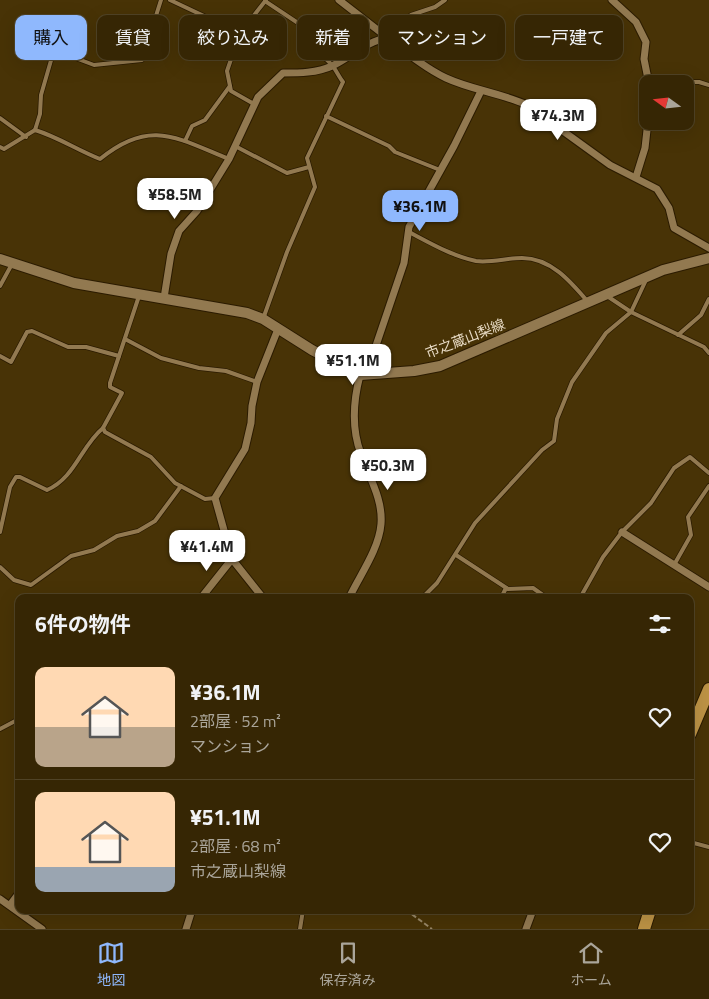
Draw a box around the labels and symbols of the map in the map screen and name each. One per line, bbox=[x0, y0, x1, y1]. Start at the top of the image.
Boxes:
north arrow bbox=[639, 75, 694, 130]
pin: ¥74.3M bbox=[517, 98, 599, 141]
pin: ¥58.5M bbox=[134, 178, 216, 220]
pin: ¥36.1M bbox=[379, 190, 461, 232]
street label: 市之蔵山梨線 bbox=[422, 313, 508, 363]
pin: ¥51.1M bbox=[312, 344, 394, 386]
pin: ¥50.3M bbox=[347, 448, 429, 491]
pin: ¥41.4M bbox=[166, 530, 248, 572]

